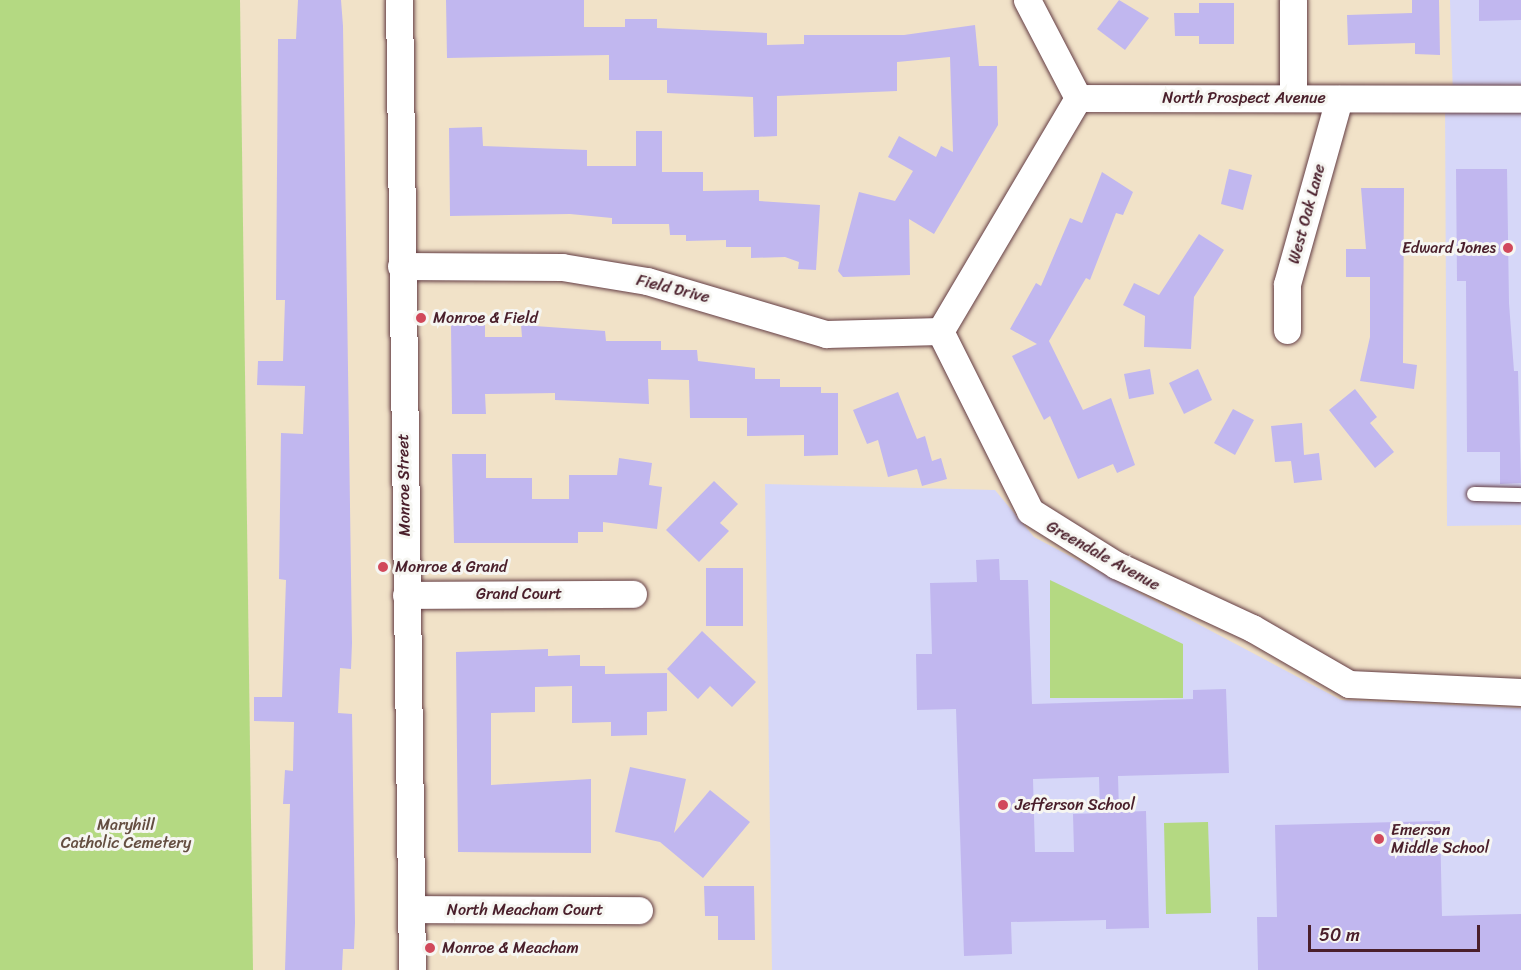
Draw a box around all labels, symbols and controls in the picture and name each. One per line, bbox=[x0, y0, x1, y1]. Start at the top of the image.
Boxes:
street label: North Prospect Avenue bbox=[1162, 88, 1326, 108]
street label: West Oak Lane bbox=[1284, 162, 1330, 266]
place label: Edward Jones bbox=[1401, 238, 1496, 258]
marker: Edward Jones bbox=[1501, 241, 1515, 255]
street label: Field Drive bbox=[634, 271, 712, 307]
place label: Monroe & Field bbox=[433, 308, 538, 328]
marker: Monroe & Field bbox=[414, 311, 428, 325]
street label: Monroe Street bbox=[394, 433, 414, 537]
street label: Greendale Avenue bbox=[1043, 517, 1163, 595]
place label: Monroe & Grand bbox=[395, 557, 507, 577]
marker: Monroe & Grand bbox=[376, 560, 390, 574]
street label: Grand Court bbox=[476, 584, 562, 604]
place label: Jefferson School bbox=[1015, 795, 1135, 815]
marker: Jefferson School bbox=[996, 798, 1010, 812]
park label: Maryhill Catholic Cemetery bbox=[61, 815, 191, 853]
place label: Emerson Middle School bbox=[1391, 820, 1490, 858]
marker: Emerson Middle School bbox=[1372, 832, 1386, 846]
street label: North Meacham Court bbox=[447, 900, 603, 920]
scale bar bbox=[1311, 913, 1484, 951]
text: 50 m bbox=[1319, 919, 1360, 951]
place label: Monroe & Meacham bbox=[442, 938, 579, 958]
marker: Monroe & Meacham bbox=[423, 941, 437, 955]

